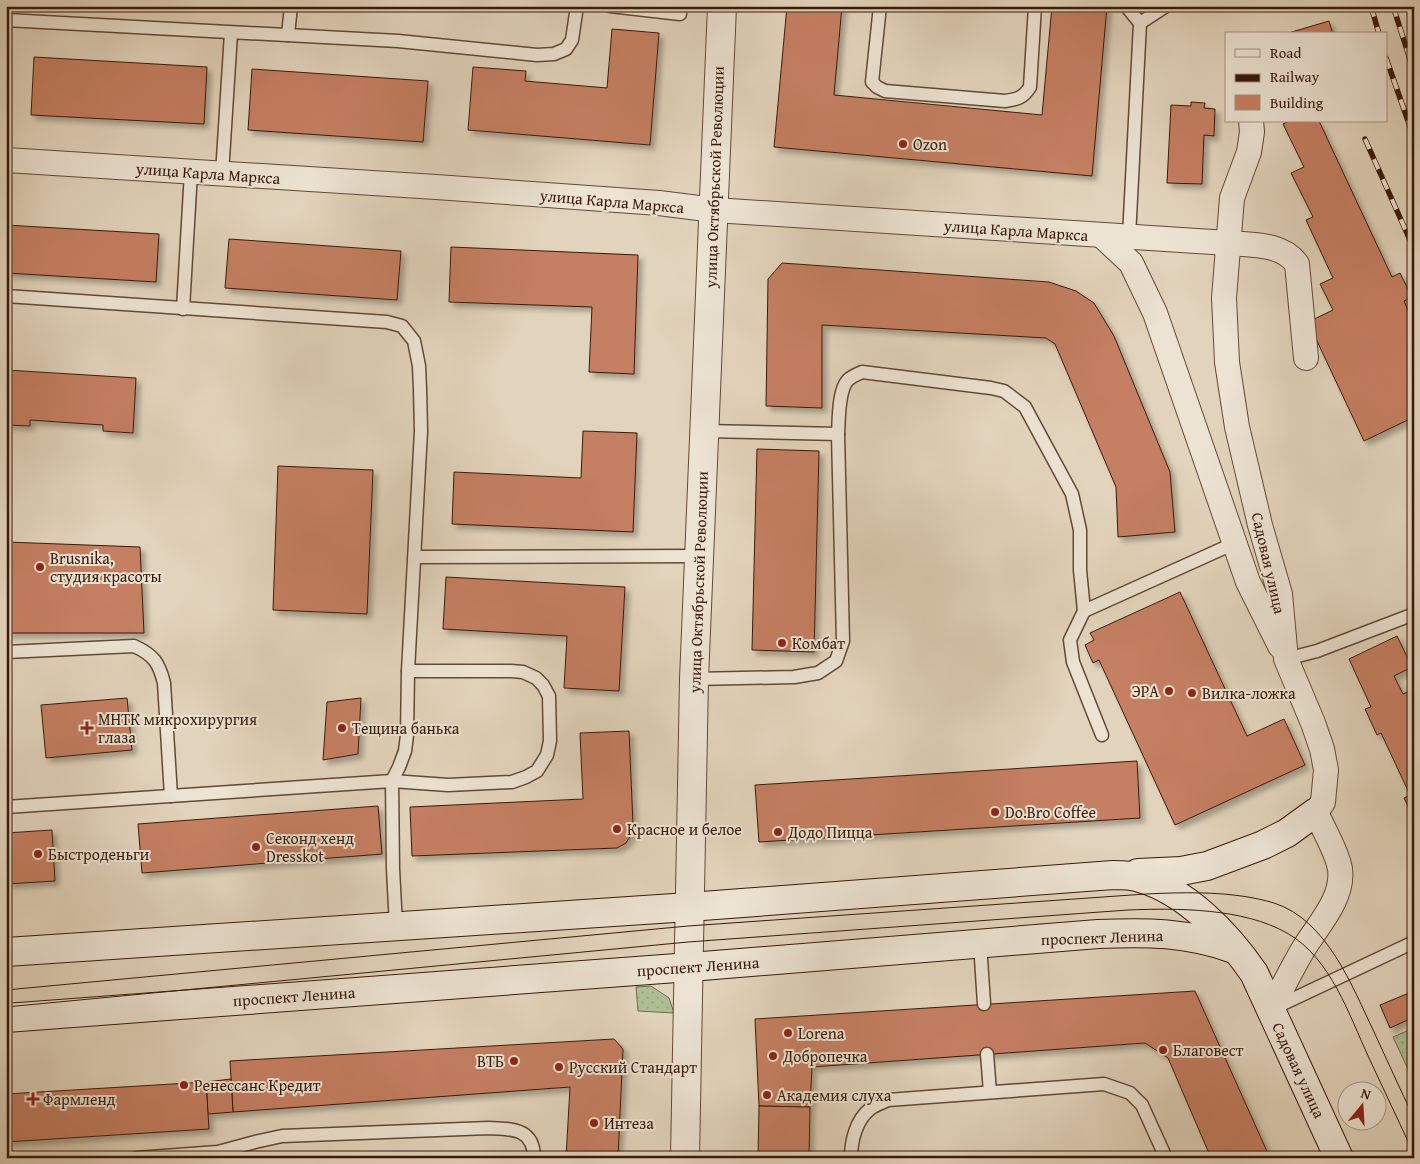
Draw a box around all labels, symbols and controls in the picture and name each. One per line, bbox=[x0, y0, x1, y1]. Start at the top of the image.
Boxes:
legend bbox=[1225, 32, 1388, 122]
text: Road bbox=[1270, 42, 1301, 63]
street label: улица Октябрьской Революции bbox=[698, 65, 730, 289]
text: Railway bbox=[1270, 66, 1320, 87]
text: Building bbox=[1270, 92, 1324, 113]
place label: Ozon bbox=[913, 132, 947, 156]
marker: Ozon bbox=[897, 138, 909, 150]
street label: улица Карла Маркса bbox=[134, 156, 281, 190]
street label: улица Карла Маркса bbox=[538, 183, 685, 219]
street label: улица Карла Маркса bbox=[942, 213, 1089, 247]
street label: улица Октябрьской Революции bbox=[682, 470, 714, 694]
street label: Садовая улица bbox=[1246, 510, 1292, 616]
place label: Brusnika, студия красоты bbox=[50, 546, 162, 588]
marker: Brusnika, студия красоты bbox=[34, 561, 46, 573]
place label: Комбат bbox=[792, 631, 845, 655]
marker: Комбат bbox=[776, 637, 788, 649]
place label: ЭРА bbox=[1132, 679, 1159, 703]
place label: Вилка-ложка bbox=[1202, 681, 1296, 705]
marker: ЭРА bbox=[1163, 685, 1175, 697]
marker: Вилка-ложка bbox=[1186, 687, 1198, 699]
place label: МНТК микрохирургия глаза bbox=[98, 707, 257, 749]
place label: Тещина банька bbox=[352, 716, 460, 740]
marker: МНТК микрохирургия глаза bbox=[80, 721, 94, 735]
marker: Тещина банька bbox=[336, 722, 348, 734]
place label: Do.Bro Coffee bbox=[1005, 800, 1096, 824]
marker: Do.Bro Coffee bbox=[989, 806, 1001, 818]
place label: Красное и белое bbox=[627, 817, 742, 841]
place label: Додо Пицца bbox=[787, 820, 873, 844]
marker: Красное и белое bbox=[611, 823, 623, 835]
place label: Секонд хенд Dresskot bbox=[266, 826, 354, 868]
marker: Додо Пицца bbox=[772, 826, 784, 838]
marker: Секонд хенд Dresskot bbox=[250, 841, 262, 853]
place label: Быстроденьги bbox=[48, 842, 150, 866]
marker: Быстроденьги bbox=[32, 848, 44, 860]
street label: проспект Ленина bbox=[1040, 923, 1164, 951]
street label: проспект Ленина bbox=[636, 950, 760, 982]
street label: проспект Ленина bbox=[232, 980, 356, 1012]
street label: Садовая улица bbox=[1266, 1018, 1332, 1122]
place label: Lorena bbox=[798, 1021, 845, 1045]
marker: Lorena bbox=[782, 1027, 794, 1039]
place label: Благовест bbox=[1173, 1038, 1244, 1062]
place label: Добропечка bbox=[782, 1044, 868, 1068]
marker: Благовест bbox=[1157, 1044, 1169, 1056]
place label: ВТБ bbox=[477, 1049, 504, 1073]
marker: Добропечка bbox=[767, 1050, 779, 1062]
marker: ВТБ bbox=[508, 1055, 520, 1067]
place label: Русский Стандарт bbox=[569, 1055, 697, 1079]
marker: Русский Стандарт bbox=[553, 1061, 565, 1073]
place label: Ренессанс Кредит bbox=[194, 1073, 321, 1097]
marker: Ренессанс Кредит bbox=[178, 1079, 190, 1091]
north arrow bbox=[1338, 1082, 1388, 1132]
place label: Академия слуха bbox=[777, 1083, 892, 1107]
text: N bbox=[1358, 1083, 1374, 1105]
place label: Фармленд bbox=[43, 1087, 116, 1111]
marker: Академия слуха bbox=[761, 1089, 773, 1101]
marker: Фармленд bbox=[27, 1093, 39, 1105]
place label: Интеза bbox=[604, 1111, 654, 1135]
marker: Интеза bbox=[588, 1117, 600, 1129]

